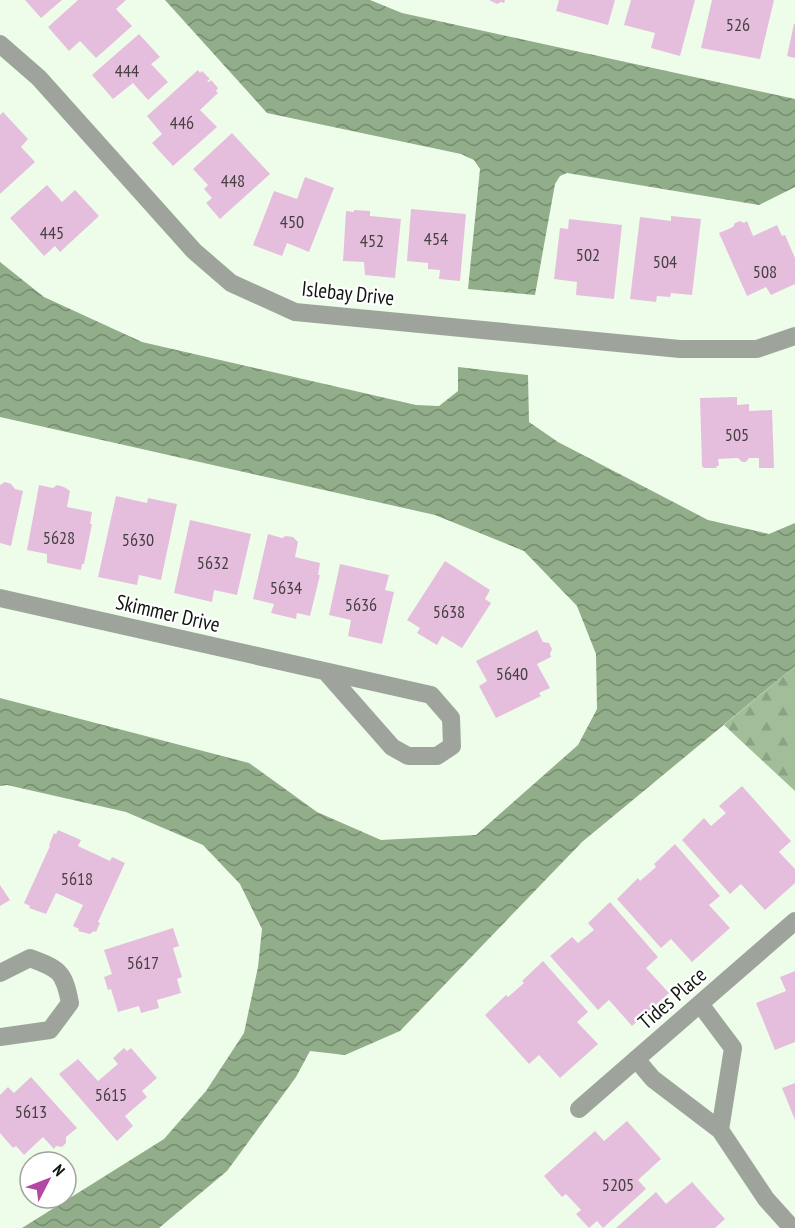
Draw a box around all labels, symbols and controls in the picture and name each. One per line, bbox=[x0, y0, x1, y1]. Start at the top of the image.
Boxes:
house number: 526 bbox=[726, 13, 750, 36]
house number: 444 bbox=[115, 59, 139, 82]
house number: 446 bbox=[170, 111, 194, 134]
house number: 448 bbox=[221, 169, 245, 192]
house number: 450 bbox=[280, 210, 304, 233]
house number: 445 bbox=[40, 221, 64, 244]
house number: 454 bbox=[424, 227, 448, 250]
house number: 452 bbox=[360, 229, 384, 252]
house number: 502 bbox=[576, 243, 600, 266]
house number: 504 bbox=[653, 250, 677, 273]
house number: 508 bbox=[753, 260, 777, 283]
street label: Islebay Drive bbox=[300, 275, 396, 311]
house number: 505 bbox=[725, 423, 749, 446]
house number: 5628 bbox=[43, 526, 75, 549]
house number: 5630 bbox=[122, 528, 154, 551]
house number: 5632 bbox=[197, 551, 229, 574]
house number: 5634 bbox=[270, 576, 302, 599]
street label: Skimmer Drive bbox=[113, 588, 223, 638]
house number: 5636 bbox=[345, 593, 377, 616]
house number: 5638 bbox=[433, 600, 465, 623]
house number: 5640 bbox=[496, 662, 528, 685]
house number: 5618 bbox=[61, 867, 93, 890]
house number: 5617 bbox=[127, 951, 159, 974]
street label: Tides Place bbox=[632, 961, 712, 1035]
house number: 5615 bbox=[95, 1083, 127, 1106]
house number: 5613 bbox=[15, 1100, 47, 1123]
north arrow bbox=[18, 1150, 78, 1210]
text: N bbox=[49, 1160, 69, 1180]
house number: 5205 bbox=[602, 1173, 634, 1196]

